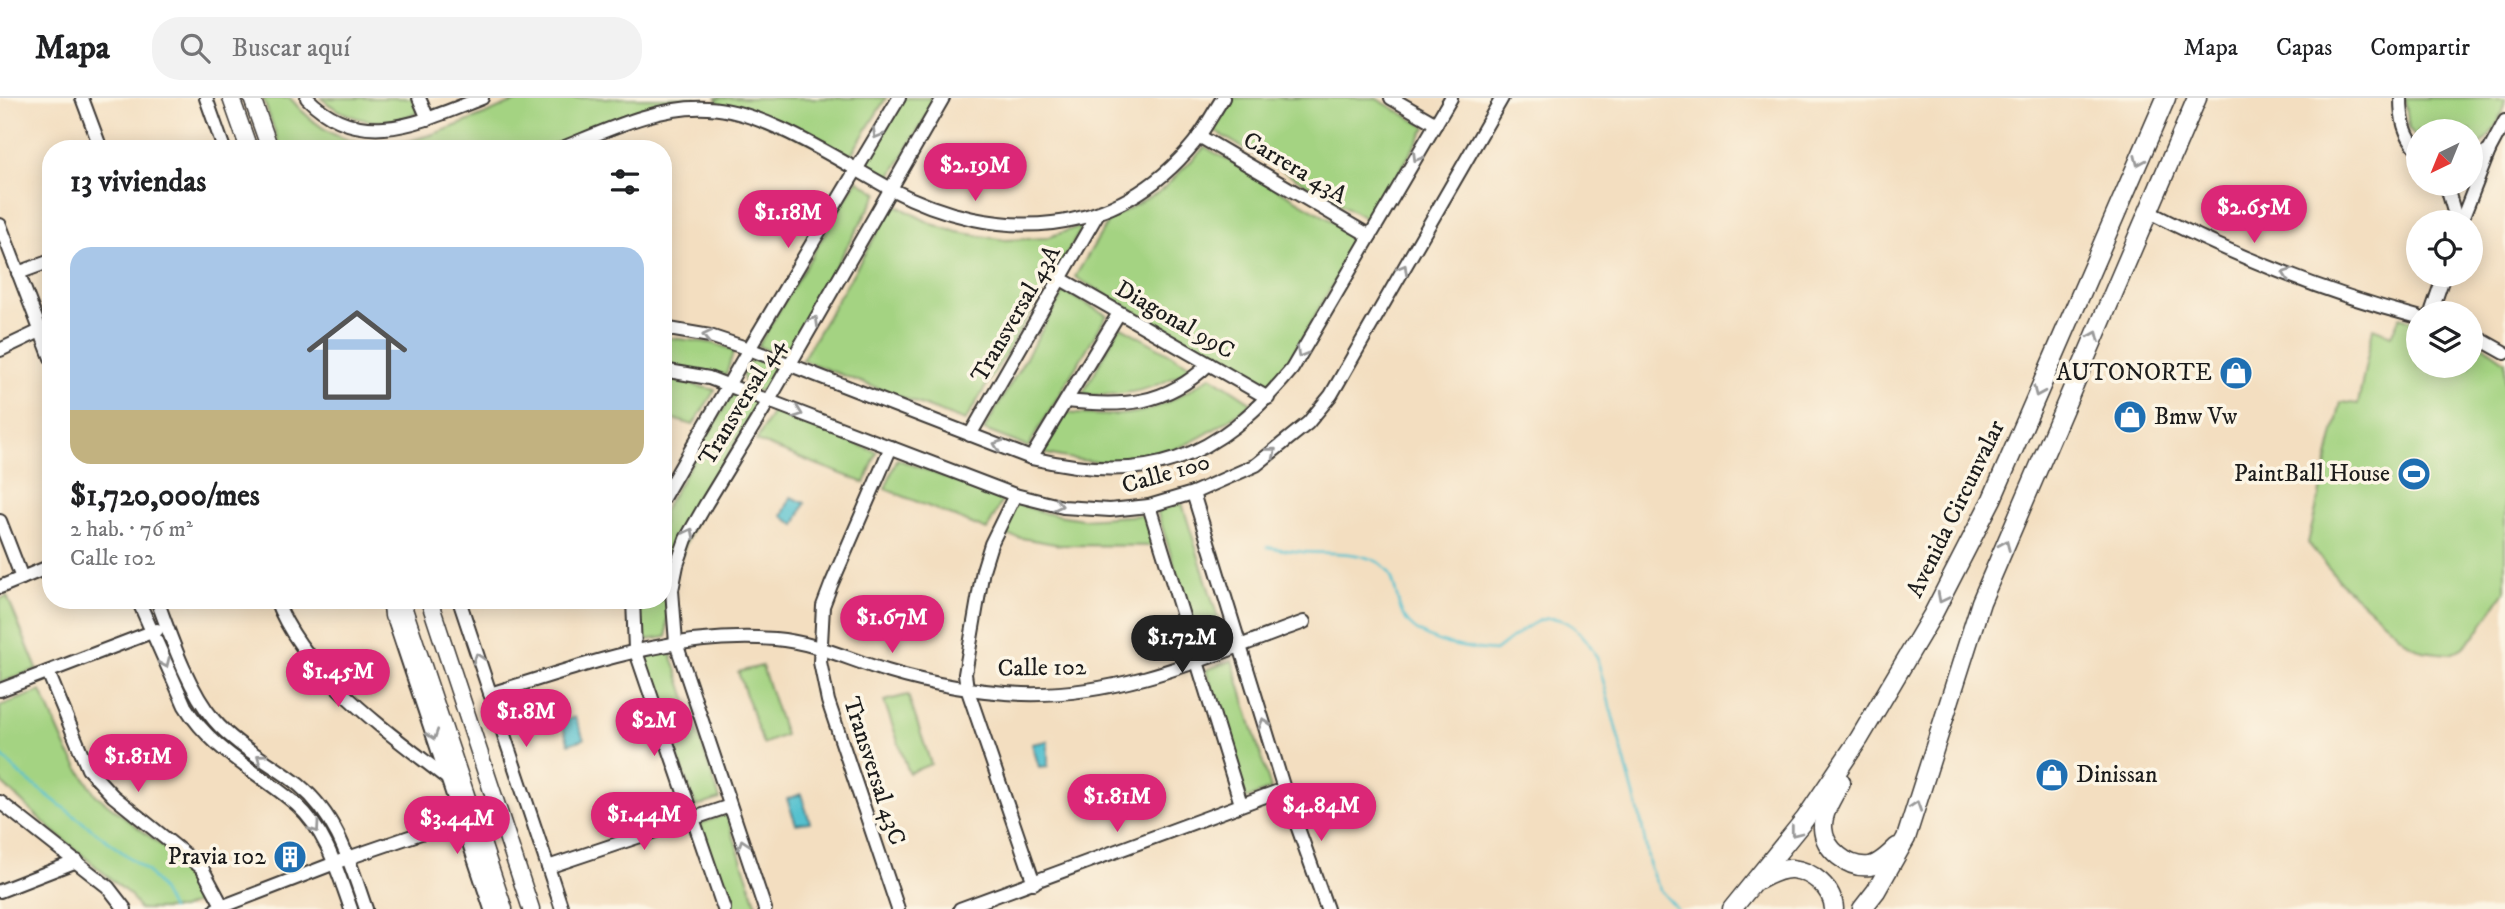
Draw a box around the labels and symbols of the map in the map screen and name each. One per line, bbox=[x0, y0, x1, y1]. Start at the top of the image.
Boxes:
north arrow bbox=[2406, 119, 2483, 196]
street label: Carrera 43A bbox=[1237, 125, 1353, 211]
one-way arrow bbox=[873, 126, 886, 139]
pin: $2.19M bbox=[918, 144, 1032, 203]
one-way arrow bbox=[1412, 149, 1425, 162]
one-way arrow bbox=[2133, 154, 2147, 166]
pin: $2.65M bbox=[2197, 186, 2311, 245]
pin: $1.18M bbox=[731, 190, 845, 250]
street label: Transversal 43A bbox=[965, 239, 1068, 388]
one-way arrow bbox=[1395, 263, 1408, 276]
one-way arrow bbox=[2281, 268, 2293, 282]
street label: Diagonal 99C bbox=[1110, 274, 1240, 366]
one-way arrow bbox=[806, 316, 819, 329]
one-way arrow bbox=[701, 330, 713, 344]
one-way arrow bbox=[2086, 330, 2100, 342]
street label: Transversal 44 bbox=[692, 332, 792, 471]
one-way arrow bbox=[1297, 346, 1310, 359]
shop icon: AUTONORTE bbox=[2217, 354, 2255, 392]
place label: AUTONORTE bbox=[2056, 358, 2212, 388]
one-way arrow bbox=[2032, 384, 2046, 397]
shop icon: Bmw Vw bbox=[2111, 398, 2149, 436]
place label: Bmw Vw bbox=[2154, 402, 2238, 432]
one-way arrow bbox=[791, 404, 803, 418]
street label: Avenida Circunvalar bbox=[1900, 415, 2012, 603]
one-way arrow bbox=[993, 440, 1005, 454]
street label: Calle 100 bbox=[1119, 447, 1213, 501]
one-way arrow bbox=[1265, 447, 1277, 460]
sports icon: PaintBall House bbox=[2395, 455, 2433, 493]
place label: PaintBall House bbox=[2234, 459, 2390, 489]
one-way arrow bbox=[1052, 497, 1064, 512]
one-way arrow bbox=[682, 528, 695, 540]
one-way arrow bbox=[1997, 539, 2011, 552]
one-way arrow bbox=[1936, 591, 1950, 603]
pin: $1.67M bbox=[835, 596, 949, 655]
pin: $1.72M bbox=[1125, 616, 1239, 675]
pin: $1.45M bbox=[281, 650, 395, 709]
street label: Calle 102 bbox=[997, 652, 1087, 684]
one-way arrow bbox=[472, 653, 486, 665]
one-way arrow bbox=[157, 656, 171, 668]
pin: $1.8M bbox=[477, 690, 575, 749]
street label: Transversal 43C bbox=[836, 693, 912, 849]
pin: $2M bbox=[620, 698, 688, 758]
one-way arrow bbox=[1258, 718, 1273, 730]
one-way arrow bbox=[425, 728, 439, 740]
pin: $1.81M bbox=[81, 734, 195, 794]
one-way arrow bbox=[256, 753, 268, 766]
shop icon: Dinissan bbox=[2033, 756, 2071, 794]
place label: Dinissan bbox=[2076, 760, 2158, 790]
pin: $1.81M bbox=[1060, 774, 1174, 834]
pin: $4.84M bbox=[1264, 784, 1378, 843]
pin: $1.44M bbox=[587, 792, 701, 852]
pin: $3.44M bbox=[400, 796, 514, 856]
one-way arrow bbox=[1908, 801, 1922, 813]
one-way arrow bbox=[307, 820, 319, 833]
one-way arrow bbox=[1790, 824, 1803, 836]
building icon: Pravia 102 bbox=[271, 838, 309, 876]
one-way arrow bbox=[737, 839, 751, 851]
place label: Pravia 102 bbox=[167, 842, 266, 872]

